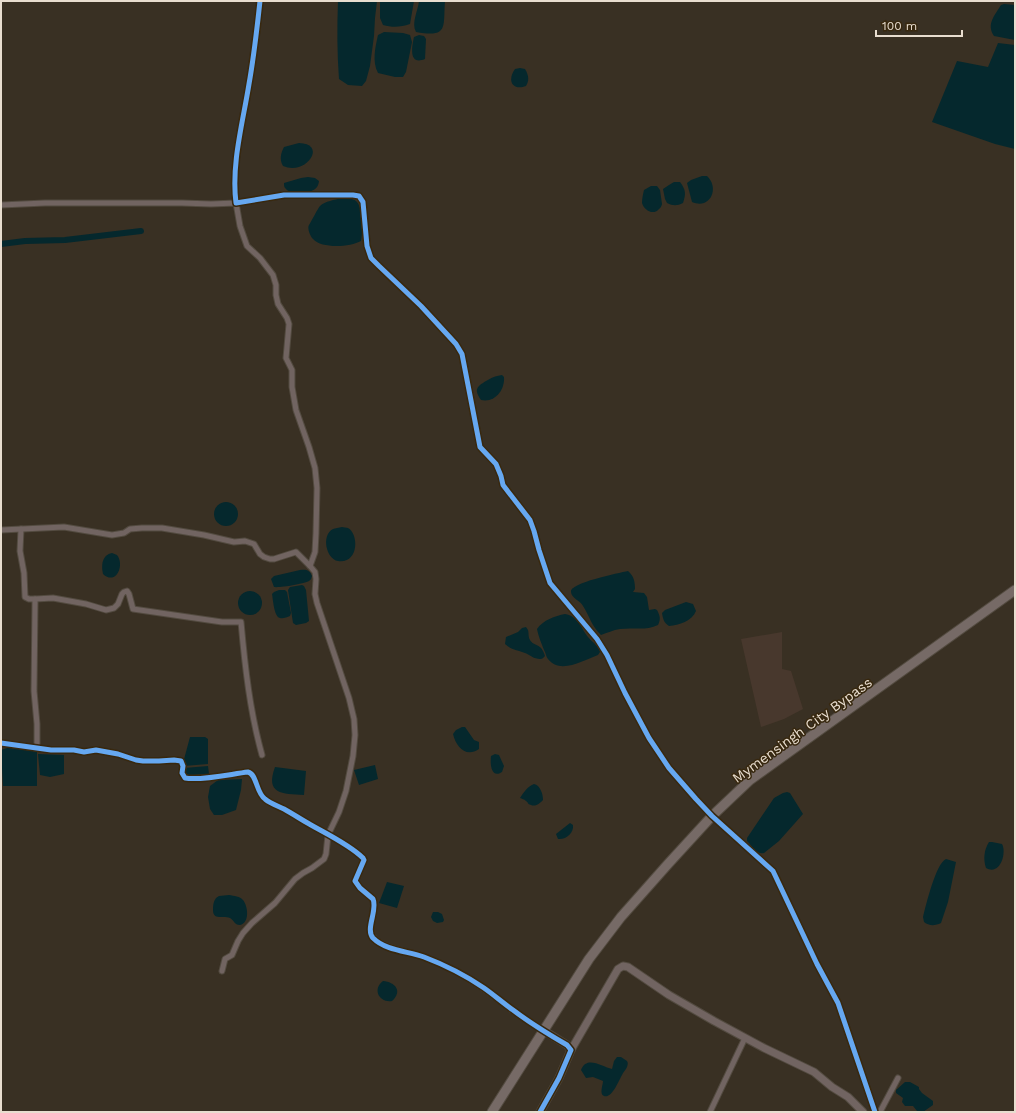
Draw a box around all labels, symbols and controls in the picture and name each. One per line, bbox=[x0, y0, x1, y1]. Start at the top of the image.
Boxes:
scale bar bbox=[876, 12, 962, 38]
text: 100 m bbox=[882, 19, 917, 33]
street label: Mymensingh City Bypass bbox=[729, 674, 875, 786]

